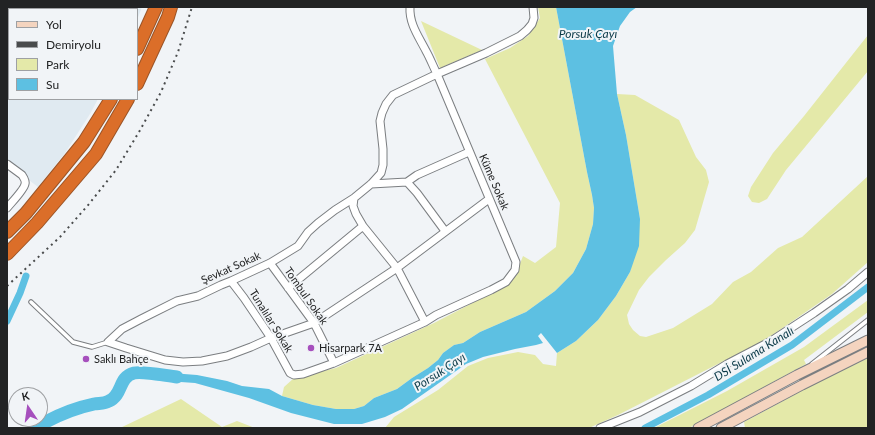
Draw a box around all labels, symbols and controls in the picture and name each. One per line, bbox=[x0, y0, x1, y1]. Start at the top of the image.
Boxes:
legend bbox=[8, 8, 138, 100]
text: Yol bbox=[46, 17, 62, 32]
water label: Porsuk Çayı bbox=[559, 27, 617, 41]
text: Demiryolu bbox=[46, 37, 101, 52]
text: Park bbox=[46, 57, 69, 72]
text: Su bbox=[46, 77, 59, 92]
street label: Küme Sokak bbox=[476, 152, 512, 212]
street label: Şevkat Sokak bbox=[199, 249, 263, 287]
street label: Tombul Sokak bbox=[281, 265, 331, 327]
street label: Tunalılar Sokak bbox=[246, 287, 296, 355]
water label: DSİ Sulama Kanalı bbox=[711, 324, 797, 384]
place label: Hisarpark 7A bbox=[319, 341, 382, 355]
marker: Hisarpark 7A bbox=[306, 343, 316, 353]
water label: Porsuk Çayı bbox=[412, 350, 468, 394]
place label: Saklı Bahçe bbox=[94, 352, 149, 366]
marker: Saklı Bahçe bbox=[81, 354, 91, 364]
north arrow bbox=[8, 387, 48, 427]
text: K bbox=[20, 389, 31, 403]

